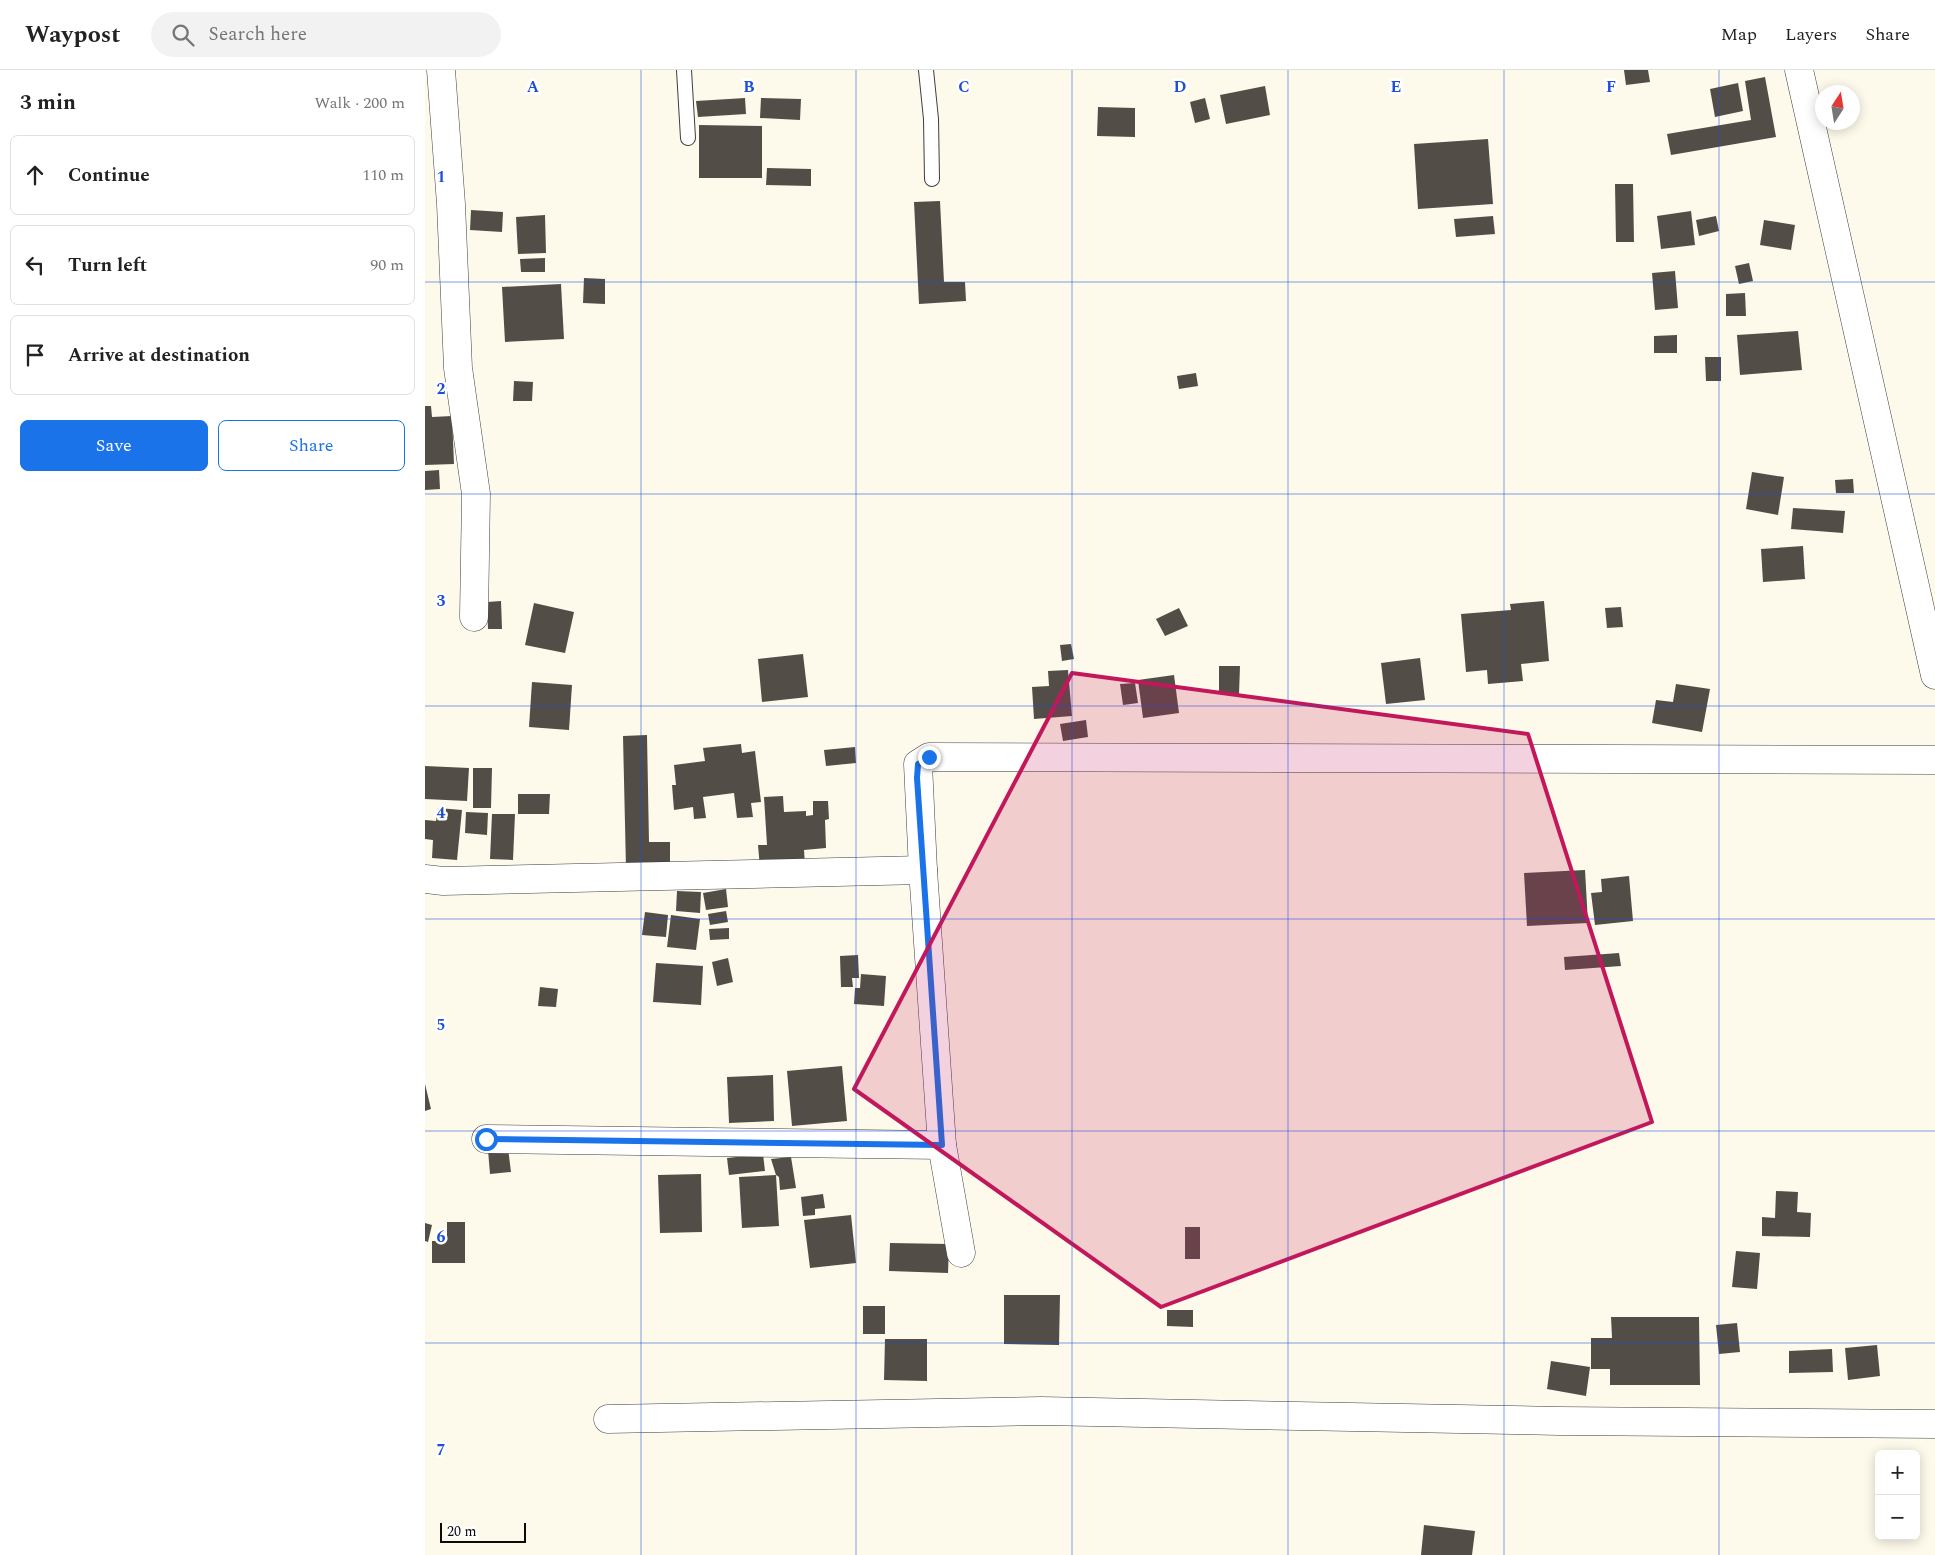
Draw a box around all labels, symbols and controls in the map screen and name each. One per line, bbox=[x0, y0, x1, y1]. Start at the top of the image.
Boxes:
search box bbox=[151, 12, 501, 57]
text: Waypost bbox=[25, 17, 121, 53]
text: Search here bbox=[209, 20, 307, 49]
icon: search bbox=[169, 21, 197, 49]
text: Map bbox=[1721, 21, 1757, 48]
text: Layers bbox=[1785, 21, 1837, 48]
text: Share bbox=[1865, 21, 1910, 48]
text: A bbox=[527, 75, 540, 99]
text: B bbox=[743, 75, 755, 99]
text: C bbox=[958, 75, 970, 99]
text: D bbox=[1174, 75, 1187, 99]
text: E bbox=[1391, 75, 1401, 99]
text: F bbox=[1606, 75, 1616, 99]
north arrow bbox=[1815, 85, 1860, 130]
text: 3 min bbox=[20, 87, 76, 119]
text: Walk · 200 m bbox=[314, 91, 405, 115]
icon: ahead bbox=[21, 161, 49, 189]
text: Continue bbox=[68, 161, 150, 190]
text: 110 m bbox=[362, 163, 404, 187]
text: 1 bbox=[437, 165, 445, 189]
icon: left bbox=[21, 251, 49, 279]
text: Turn left bbox=[68, 251, 147, 280]
text: 90 m bbox=[370, 253, 404, 277]
icon: arrive bbox=[21, 341, 49, 369]
text: Arrive at destination bbox=[68, 341, 250, 370]
text: 2 bbox=[437, 377, 446, 401]
button: Save bbox=[20, 420, 208, 471]
button: Share bbox=[218, 420, 405, 471]
text: 3 bbox=[437, 589, 446, 613]
route end bbox=[918, 746, 941, 769]
text: 4 bbox=[437, 801, 446, 825]
text: 5 bbox=[437, 1013, 445, 1037]
route start bbox=[475, 1128, 498, 1151]
text: 6 bbox=[437, 1225, 446, 1249]
text: 7 bbox=[437, 1438, 446, 1462]
map controls bbox=[1875, 1450, 1920, 1540]
button: + bbox=[1875, 1450, 1920, 1495]
button: − bbox=[1875, 1495, 1920, 1540]
scale bar bbox=[440, 1520, 526, 1543]
text: 20 m bbox=[447, 1521, 477, 1542]

